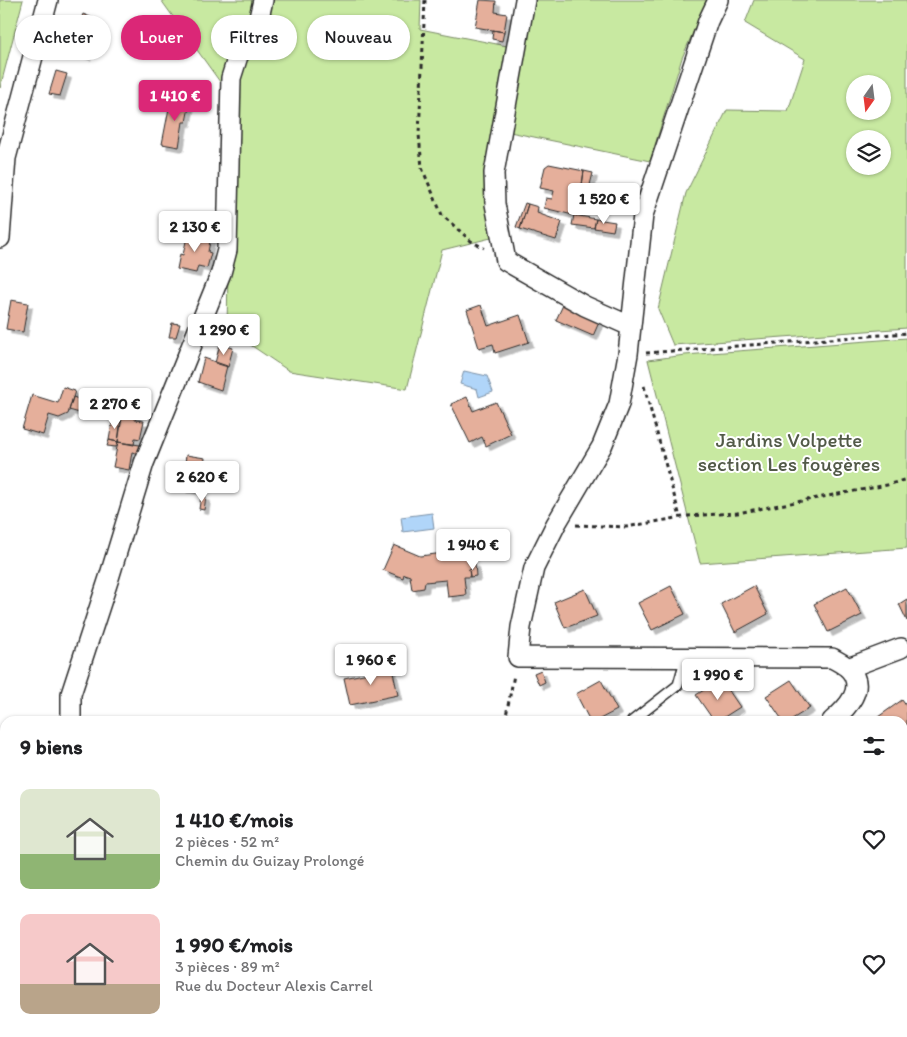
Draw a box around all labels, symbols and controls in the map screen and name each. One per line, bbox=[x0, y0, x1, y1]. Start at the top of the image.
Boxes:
chip: Acheter bbox=[15, 15, 111, 60]
chip: Louer bbox=[121, 15, 201, 60]
chip: Filtres bbox=[211, 15, 297, 60]
chip: Nouveau bbox=[307, 15, 410, 60]
north arrow bbox=[846, 75, 891, 120]
map controls bbox=[846, 75, 891, 175]
pin: 1 410 € bbox=[129, 80, 221, 122]
text: 1 410 € bbox=[150, 86, 200, 105]
button: layers bbox=[846, 130, 891, 175]
pin: 1 520 € bbox=[558, 182, 650, 225]
text: 1 520 € bbox=[579, 189, 629, 208]
pin: 2 130 € bbox=[149, 210, 241, 253]
text: 2 130 € bbox=[170, 217, 220, 236]
pin: 1 290 € bbox=[178, 314, 270, 356]
text: 1 290 € bbox=[199, 320, 249, 339]
pin: 2 270 € bbox=[69, 388, 161, 430]
text: 2 270 € bbox=[90, 394, 140, 413]
park label: Jardins Volpette section Les fougères bbox=[698, 427, 880, 476]
pin: 2 620 € bbox=[156, 460, 248, 503]
text: 2 620 € bbox=[176, 467, 228, 486]
pin: 1 940 € bbox=[427, 528, 519, 571]
text: 1 940 € bbox=[447, 535, 499, 554]
pin: 1 960 € bbox=[325, 644, 417, 686]
text: 1 960 € bbox=[346, 650, 396, 669]
pin: 1 990 € bbox=[672, 658, 764, 701]
text: 1 990 € bbox=[693, 665, 743, 684]
icon: filters bbox=[860, 732, 888, 760]
text: 9 biens bbox=[20, 734, 83, 759]
text: 1 410 €/mois bbox=[175, 807, 293, 832]
icon: home bbox=[60, 809, 120, 869]
icon: heart bbox=[860, 825, 888, 853]
text: 2 pièces · 52 m² bbox=[175, 832, 279, 851]
text: Chemin du Guizay Prolongé bbox=[175, 851, 365, 870]
text: 1 990 €/mois bbox=[175, 932, 293, 957]
icon: home bbox=[60, 934, 120, 994]
icon: heart bbox=[860, 950, 888, 978]
text: 3 pièces · 89 m² bbox=[175, 957, 280, 976]
text: Rue du Docteur Alexis Carrel bbox=[175, 976, 373, 995]

